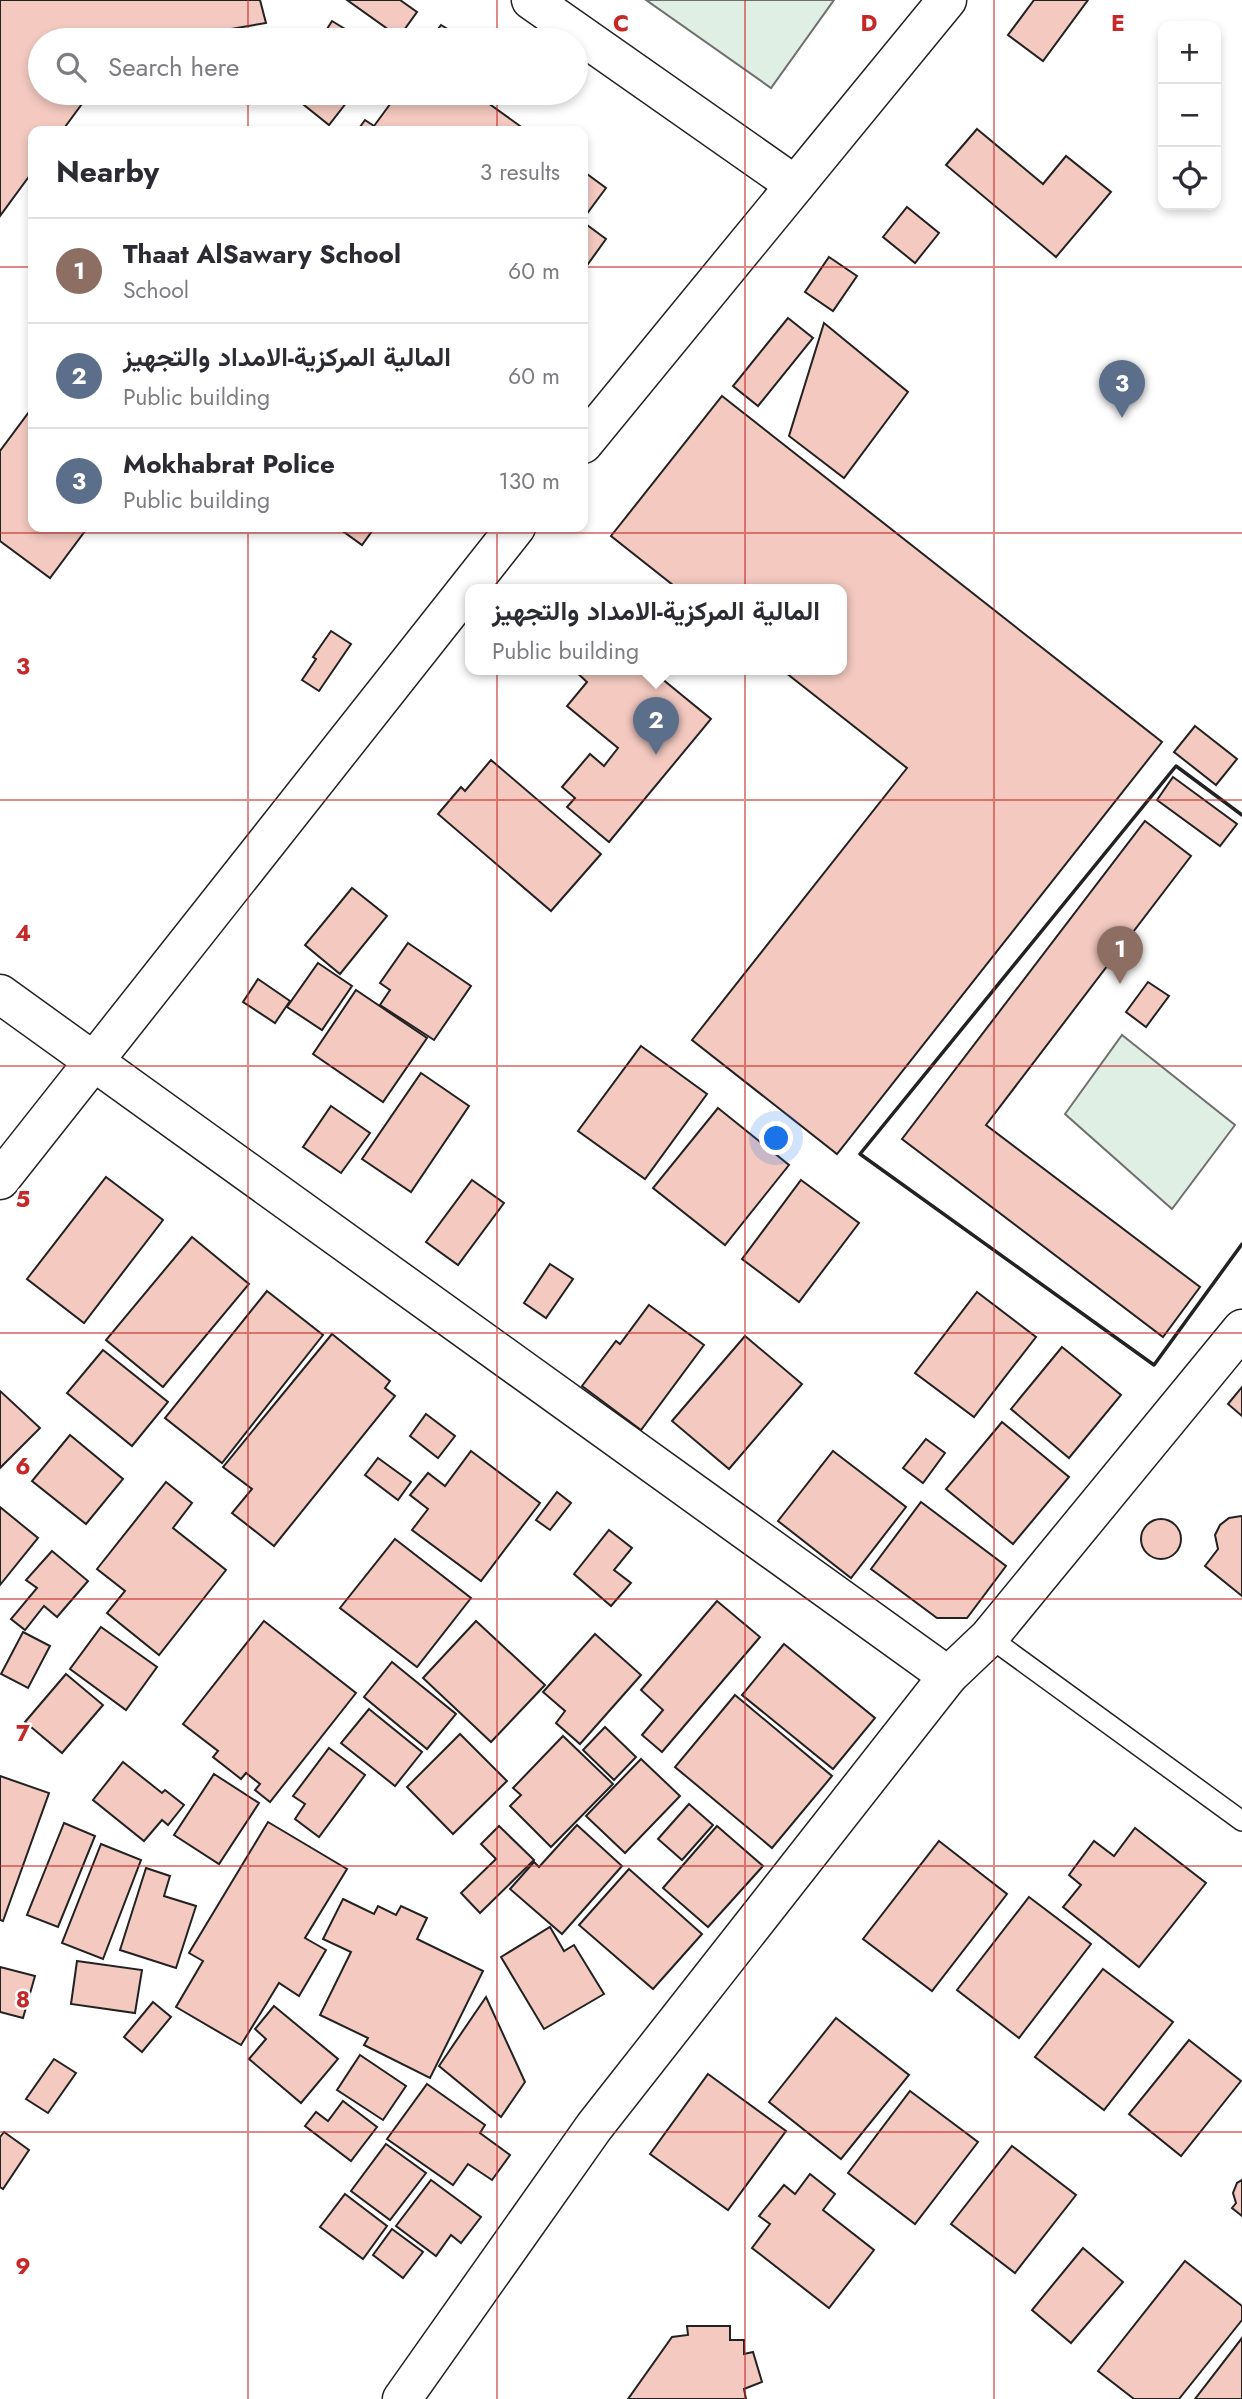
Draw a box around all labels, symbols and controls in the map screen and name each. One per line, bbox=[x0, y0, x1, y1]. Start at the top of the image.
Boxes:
text: C bbox=[613, 6, 629, 40]
text: D bbox=[861, 6, 878, 40]
text: E bbox=[1111, 6, 1125, 40]
map controls bbox=[1158, 21, 1221, 210]
button: + bbox=[1158, 21, 1221, 84]
search box bbox=[28, 28, 588, 105]
icon: search bbox=[52, 48, 90, 86]
text: Search here bbox=[108, 48, 240, 86]
button: − bbox=[1158, 84, 1221, 147]
button: locate bbox=[1158, 147, 1221, 210]
text: Nearby bbox=[56, 150, 159, 193]
text: 3 results bbox=[480, 155, 560, 189]
text: Thaat AlSawary School bbox=[123, 235, 401, 273]
text: 1 bbox=[73, 254, 85, 288]
text: 60 m bbox=[508, 254, 560, 288]
text: School bbox=[123, 273, 189, 307]
text: المالية المركزية-الامداد والتجهيز bbox=[123, 338, 451, 376]
text: 2 bbox=[71, 359, 87, 393]
text: 60 m bbox=[508, 359, 560, 393]
pin: 3 bbox=[1099, 360, 1145, 418]
text: Public building bbox=[123, 380, 270, 414]
text: Mokhabrat Police bbox=[123, 445, 335, 483]
text: 3 bbox=[72, 464, 86, 498]
text: 130 m bbox=[498, 464, 560, 498]
text: Public building bbox=[123, 483, 270, 517]
popup bbox=[465, 584, 847, 675]
text: المالية المركزية-الامداد والتجهيز bbox=[492, 592, 820, 630]
text: Public building bbox=[492, 634, 639, 668]
text: 3 bbox=[16, 649, 30, 683]
pin: 2 bbox=[633, 697, 679, 755]
text: 4 bbox=[15, 916, 31, 950]
pin: 1 bbox=[1097, 926, 1143, 984]
your location bbox=[759, 1121, 793, 1155]
text: 5 bbox=[16, 1182, 30, 1216]
text: 6 bbox=[15, 1449, 31, 1483]
text: 7 bbox=[16, 1716, 30, 1750]
text: 8 bbox=[16, 1982, 30, 2016]
text: 9 bbox=[15, 2249, 31, 2283]

